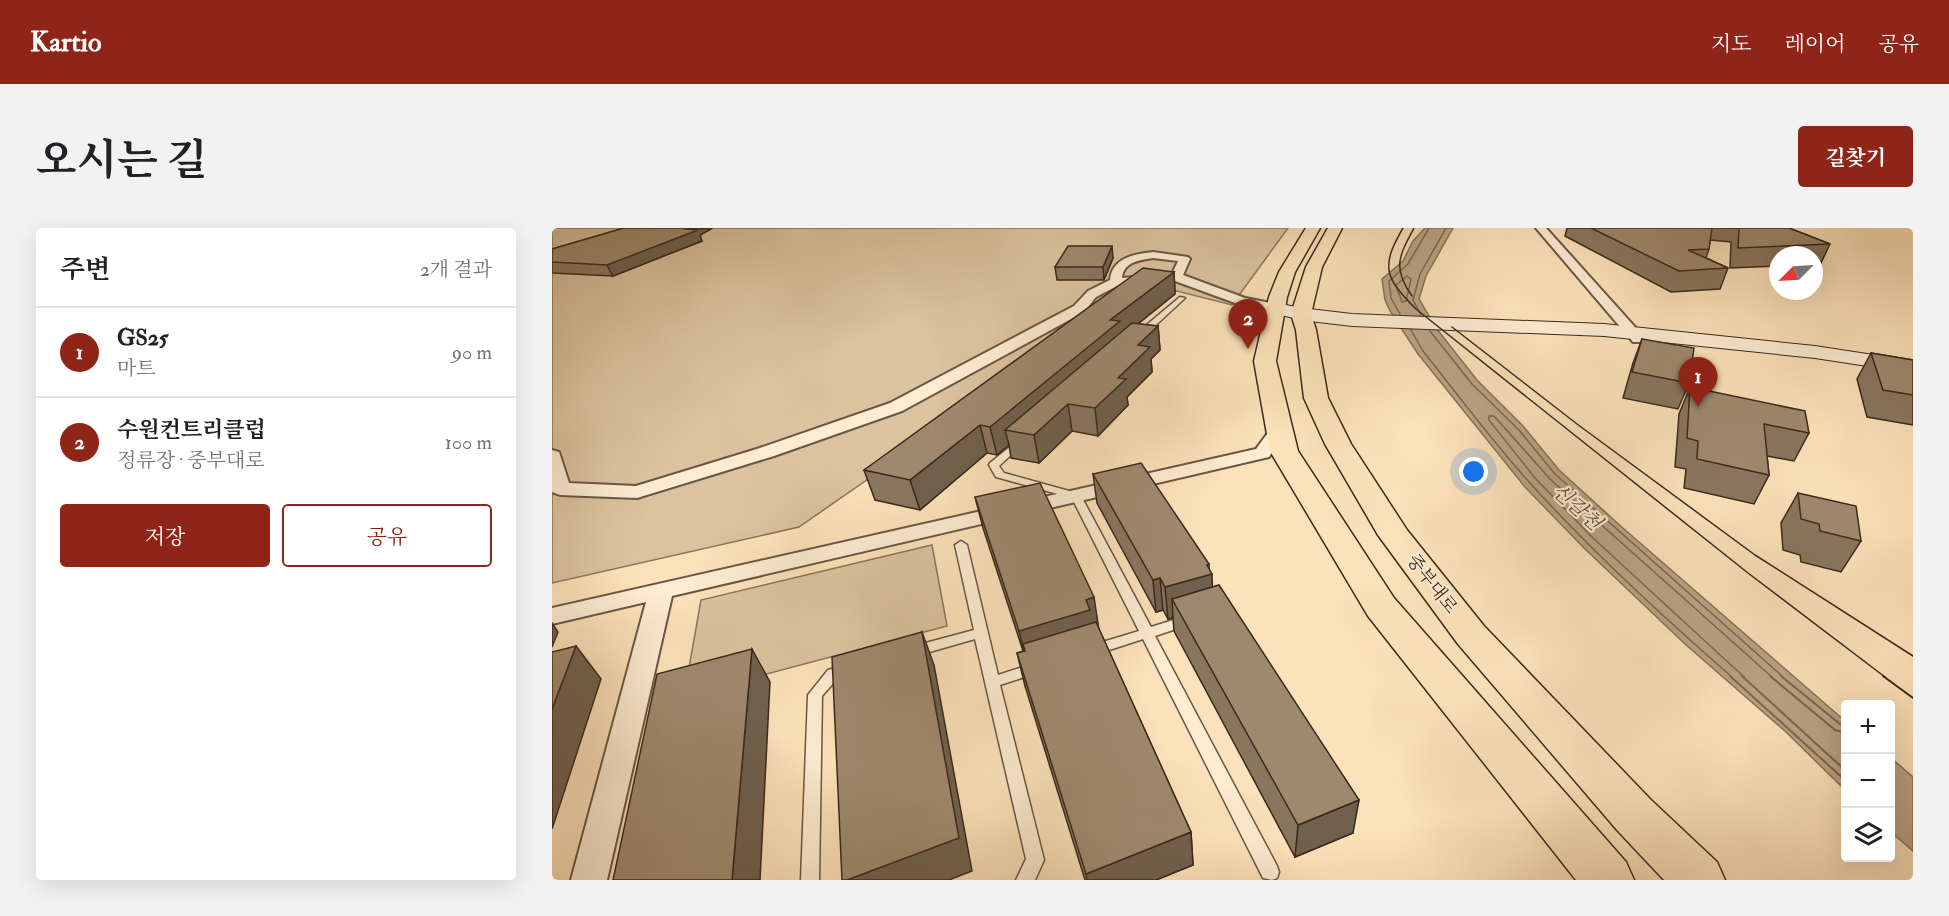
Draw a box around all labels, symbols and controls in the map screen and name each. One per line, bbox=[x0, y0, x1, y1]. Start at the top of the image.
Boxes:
text: Kartio bbox=[30, 25, 101, 60]
text: 지도 bbox=[1711, 31, 1752, 58]
text: 레이어 bbox=[1785, 31, 1845, 58]
text: 공유 bbox=[1878, 31, 1919, 58]
button: 길찾기 bbox=[1798, 126, 1913, 187]
text: 오시는 길 bbox=[36, 135, 207, 187]
north arrow bbox=[1769, 246, 1823, 300]
text: 주변 bbox=[60, 254, 110, 286]
text: 2개 결과 bbox=[420, 257, 492, 282]
pin: 2 bbox=[1228, 300, 1268, 349]
text: GS25 bbox=[117, 324, 168, 352]
text: 1 bbox=[76, 340, 83, 365]
text: 90 m bbox=[452, 340, 492, 365]
text: 마트 bbox=[117, 356, 156, 381]
pin: 1 bbox=[1678, 358, 1718, 407]
text: 수원컨트리클럽 bbox=[117, 416, 266, 444]
text: 2 bbox=[74, 430, 85, 455]
text: 100 m bbox=[445, 430, 492, 455]
text: 정류장 · 중부대로 bbox=[117, 448, 265, 473]
your location bbox=[1459, 457, 1488, 486]
water label: 신갈천 bbox=[1547, 478, 1608, 537]
button: 저장 bbox=[60, 504, 270, 567]
button: 공유 bbox=[282, 504, 492, 567]
street label: 중부대로 bbox=[1402, 550, 1462, 618]
map controls bbox=[1841, 700, 1895, 862]
button: + bbox=[1841, 700, 1895, 754]
button: − bbox=[1841, 754, 1895, 808]
button: layers bbox=[1841, 808, 1895, 862]

